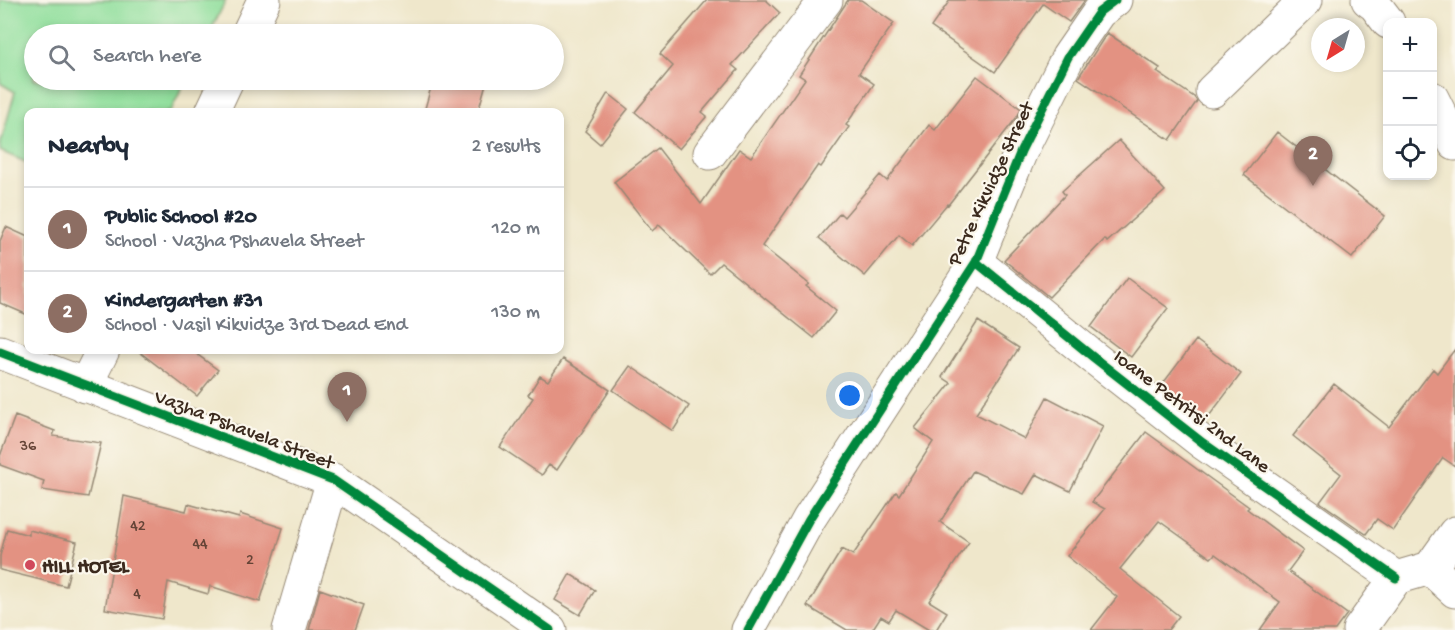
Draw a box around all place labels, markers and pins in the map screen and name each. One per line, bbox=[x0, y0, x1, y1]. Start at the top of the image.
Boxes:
pin: 2 bbox=[1294, 136, 1332, 186]
pin: 1 bbox=[328, 372, 366, 422]
place label: HILL HOTEL bbox=[42, 557, 130, 580]
marker: HILL HOTEL bbox=[23, 558, 37, 572]

